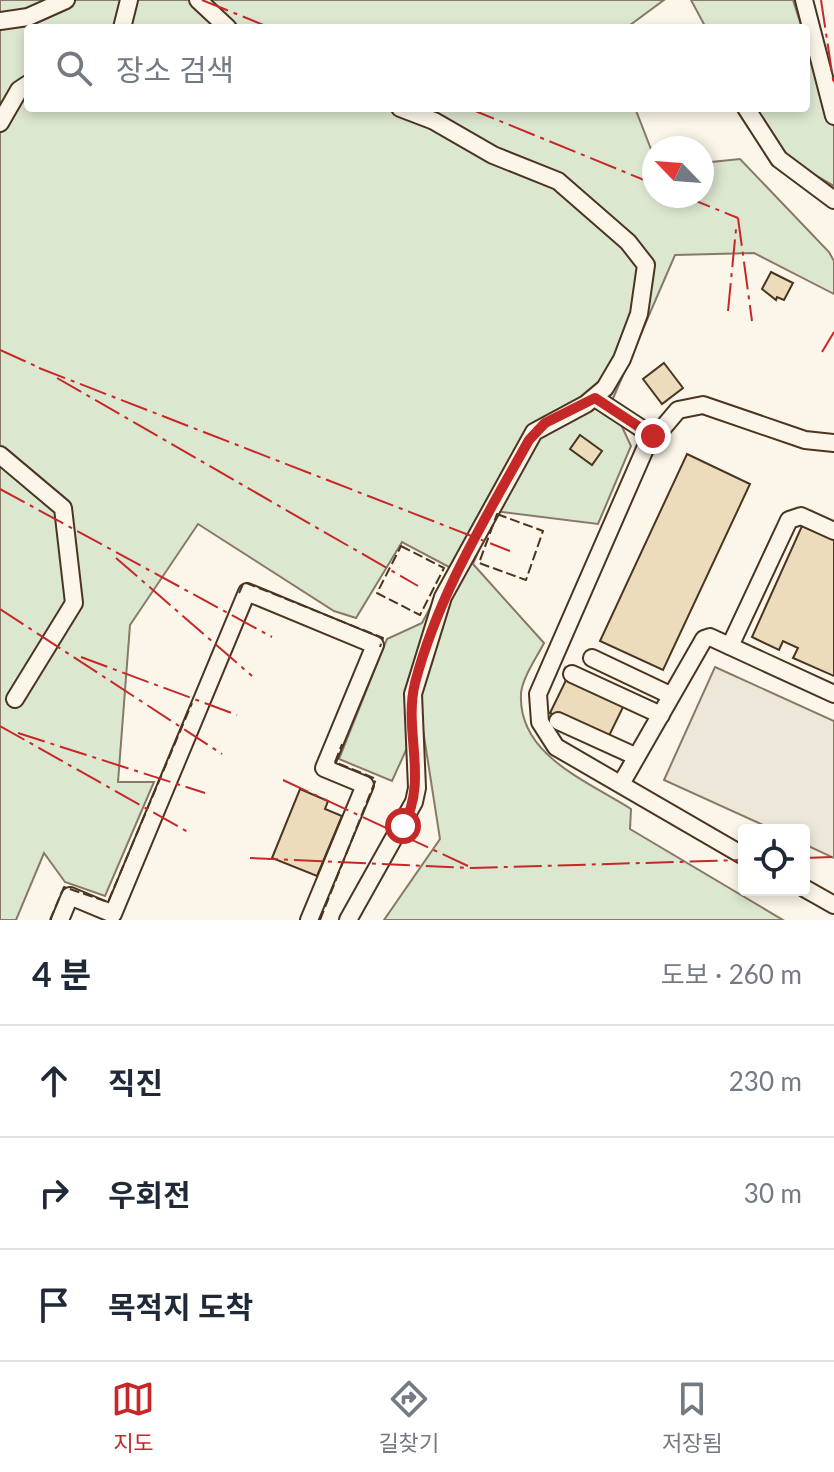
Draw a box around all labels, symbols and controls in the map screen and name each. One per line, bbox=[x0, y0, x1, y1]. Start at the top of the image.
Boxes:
search box bbox=[24, 24, 810, 112]
icon: search bbox=[52, 46, 96, 90]
text: 장소 검색 bbox=[116, 51, 234, 87]
north arrow bbox=[642, 136, 714, 208]
route end bbox=[635, 418, 671, 454]
route start bbox=[385, 808, 421, 844]
map controls bbox=[738, 824, 810, 896]
button: locate bbox=[738, 824, 810, 896]
text: 4 분 bbox=[32, 953, 91, 994]
text: 도보 · 260 m bbox=[661, 958, 802, 990]
icon: ahead bbox=[32, 1059, 76, 1103]
text: 직진 bbox=[108, 1064, 163, 1100]
text: 230 m bbox=[729, 1065, 802, 1097]
icon: right bbox=[32, 1171, 76, 1215]
text: 우회전 bbox=[108, 1176, 191, 1212]
text: 30 m bbox=[744, 1177, 802, 1209]
icon: arrive bbox=[32, 1283, 76, 1327]
text: 목적지 도착 bbox=[108, 1288, 253, 1324]
tab: 지도 bbox=[111, 1377, 155, 1457]
tab: 길찾기 bbox=[378, 1377, 439, 1457]
tab: 저장됨 bbox=[662, 1377, 723, 1457]

